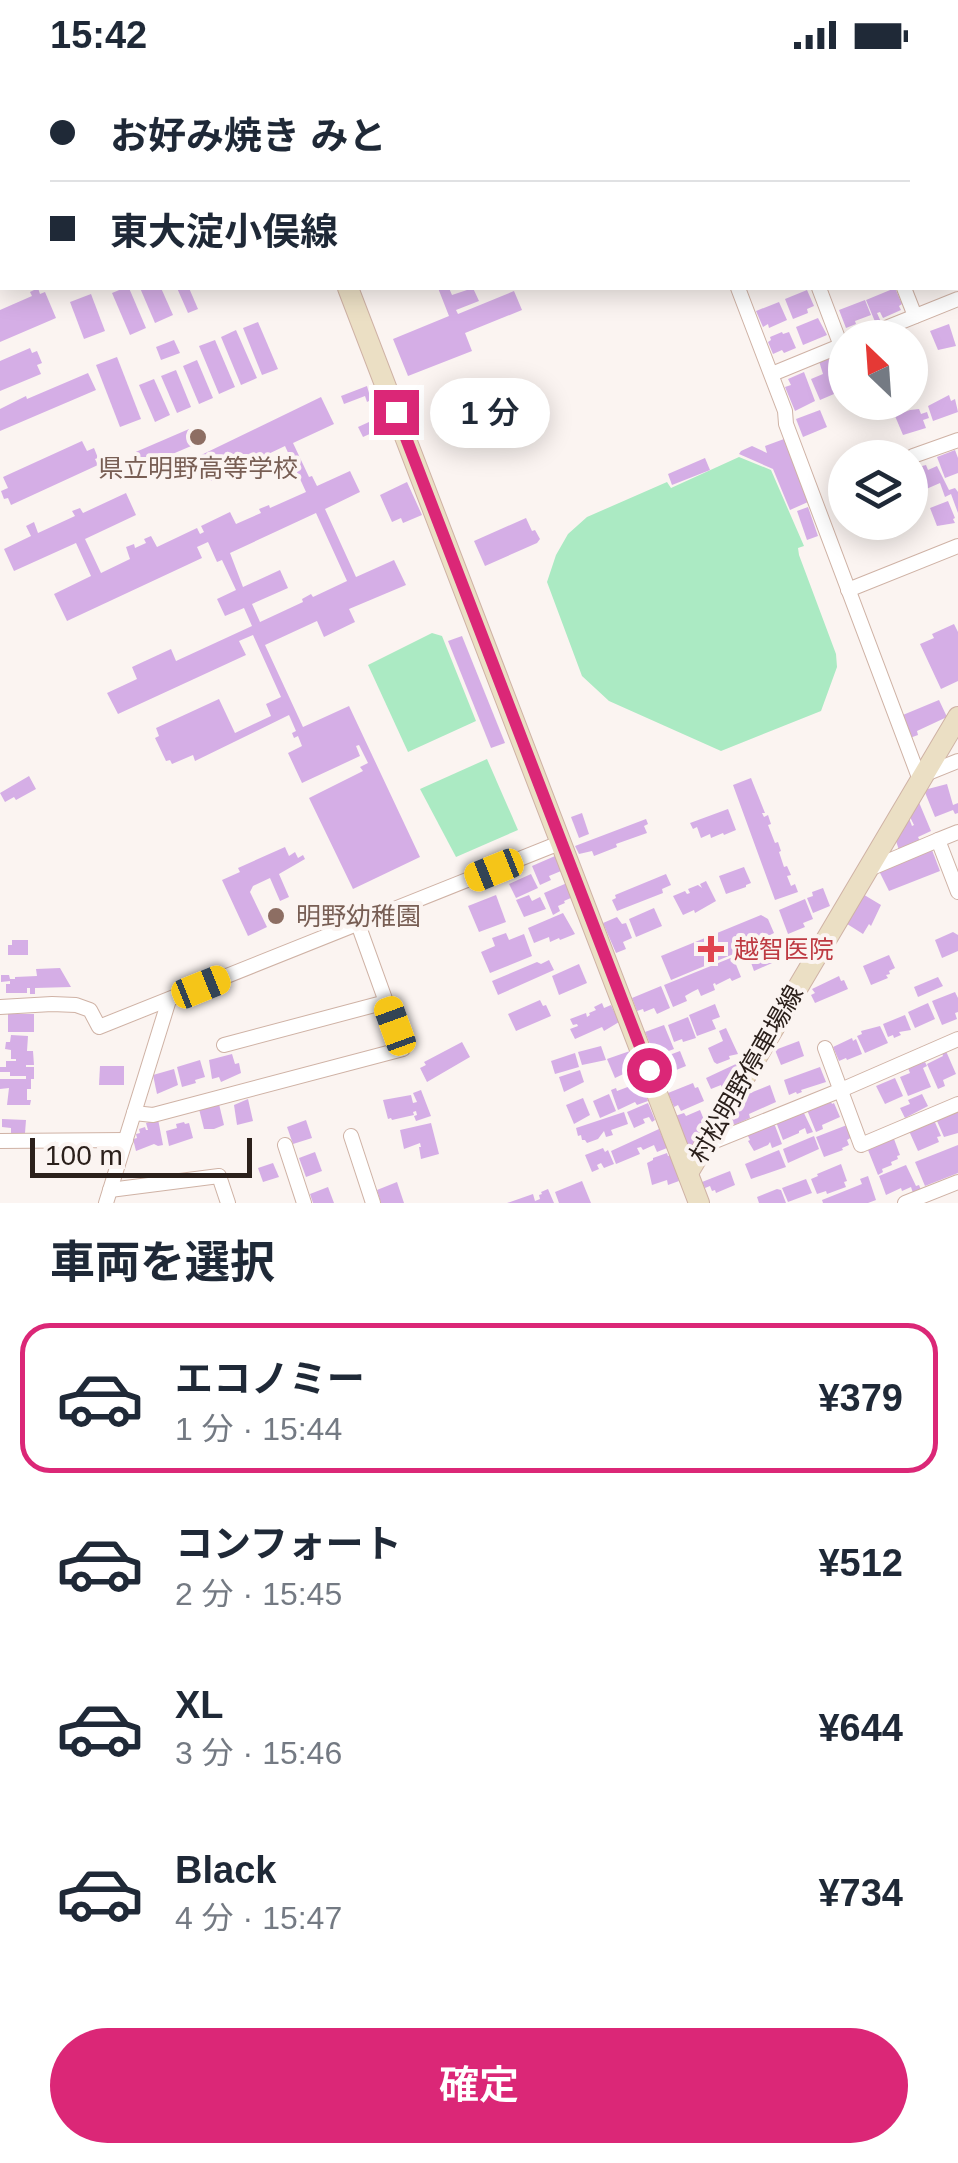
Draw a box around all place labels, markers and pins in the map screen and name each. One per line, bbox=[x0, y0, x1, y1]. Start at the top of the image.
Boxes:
marker: 県立明野高等学校 bbox=[187, 426, 209, 448]
place label: 県立明野高等学校 bbox=[98, 454, 298, 482]
place label: 明野幼稚園 bbox=[296, 902, 421, 930]
marker: 明野幼稚園 bbox=[265, 905, 287, 927]
place label: 越智医院 bbox=[734, 935, 834, 963]
marker: 越智医院 bbox=[698, 936, 724, 962]

